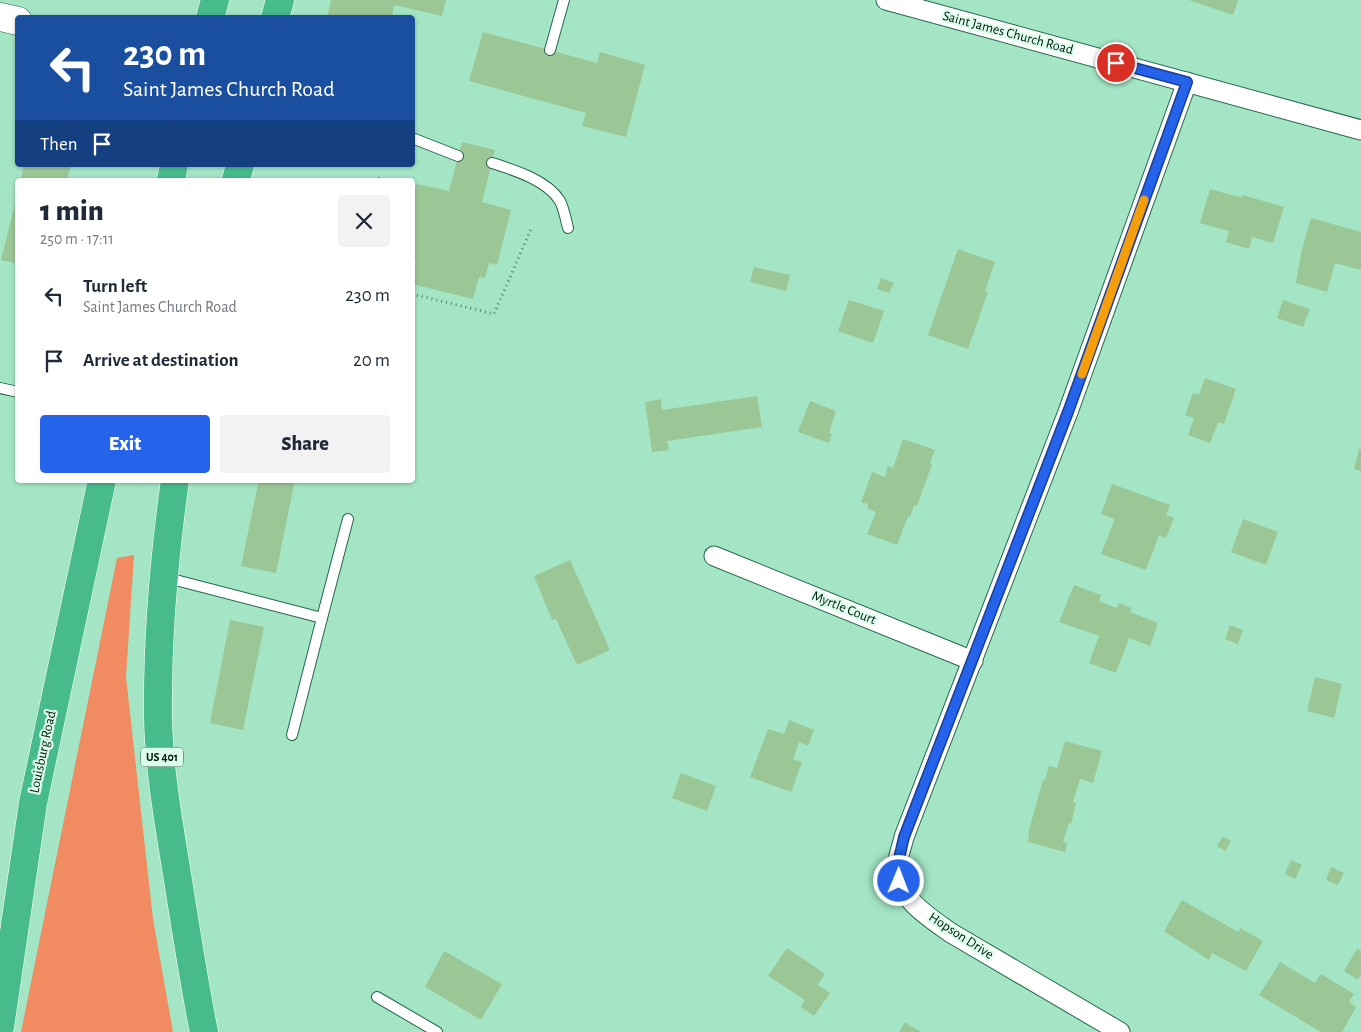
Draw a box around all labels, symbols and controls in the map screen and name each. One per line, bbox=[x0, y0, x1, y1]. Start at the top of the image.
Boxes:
street label: Saint James Church Road bbox=[941, 9, 1075, 57]
icon: left bbox=[40, 35, 105, 100]
text: 230 m bbox=[123, 37, 206, 72]
pin bbox=[1095, 42, 1137, 84]
icon: arrive bbox=[1102, 49, 1130, 77]
text: Saint James Church Road bbox=[123, 78, 335, 100]
icon: arrive bbox=[88, 130, 116, 158]
text: Then bbox=[40, 135, 78, 154]
button: close bbox=[338, 195, 390, 247]
text: 1 min bbox=[40, 196, 104, 226]
text: 250 m · 17:11 bbox=[40, 231, 114, 247]
text: Turn left bbox=[83, 277, 147, 296]
icon: left bbox=[40, 282, 68, 310]
text: 230 m bbox=[345, 286, 390, 305]
text: Saint James Church Road bbox=[83, 299, 237, 315]
icon: arrive bbox=[40, 347, 68, 375]
text: Arrive at destination bbox=[83, 351, 239, 370]
text: 20 m bbox=[353, 351, 390, 370]
button: Exit bbox=[40, 415, 210, 473]
button: Share bbox=[220, 415, 390, 473]
street label: Myrtle Court bbox=[810, 589, 879, 627]
street label: Louisburg Road bbox=[27, 710, 59, 794]
road number: US 401 bbox=[141, 748, 183, 766]
position arrow bbox=[872, 854, 924, 906]
street label: Hopson Drive bbox=[926, 910, 996, 962]

